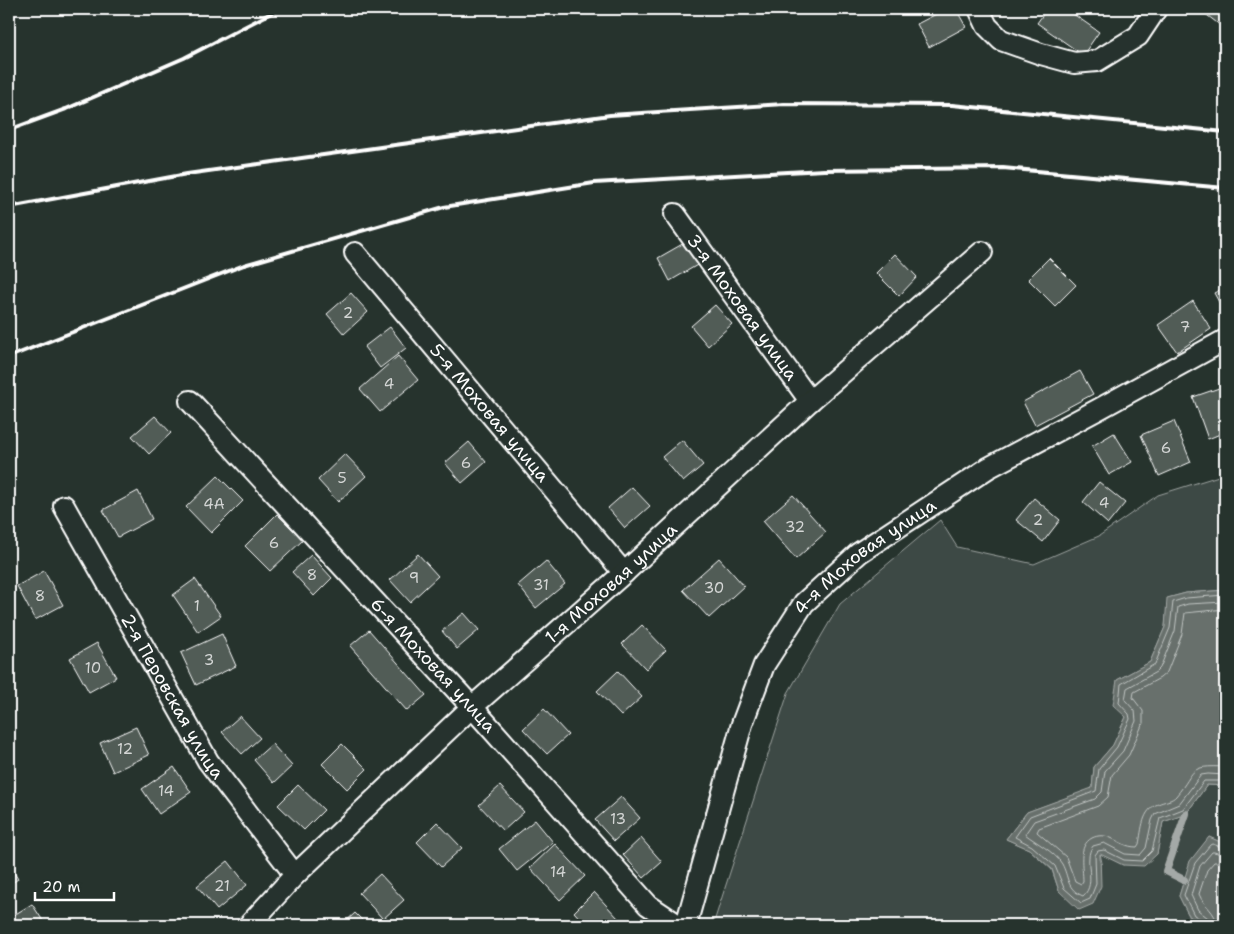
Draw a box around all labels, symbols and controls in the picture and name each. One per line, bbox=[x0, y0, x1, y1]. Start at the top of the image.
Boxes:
street label: 3-я Моховая улица bbox=[681, 229, 803, 385]
house number: 2 bbox=[343, 303, 353, 323]
house number: 7 bbox=[1180, 317, 1190, 337]
street label: 5-я Моховая улица bbox=[424, 339, 555, 487]
house number: 4 bbox=[384, 374, 394, 394]
house number: 6 bbox=[1161, 438, 1171, 458]
house number: 6 bbox=[461, 453, 471, 473]
house number: 5 bbox=[337, 468, 347, 488]
street label: 4-я Моховая улица bbox=[788, 493, 941, 619]
house number: 4 bbox=[1099, 493, 1109, 513]
house number: 4А bbox=[203, 494, 225, 514]
house number: 2 bbox=[1033, 510, 1043, 530]
house number: 32 bbox=[785, 517, 805, 537]
street label: 1-я Моховая улица bbox=[540, 518, 682, 649]
house number: 6 bbox=[269, 533, 279, 553]
house number: 8 bbox=[307, 565, 317, 585]
house number: 9 bbox=[409, 568, 419, 588]
house number: 31 bbox=[533, 575, 549, 595]
house number: 30 bbox=[704, 578, 724, 598]
house number: 8 bbox=[35, 586, 45, 606]
street label: 6-я Моховая улица bbox=[365, 592, 501, 738]
house number: 1 bbox=[194, 596, 200, 616]
street label: 2-я Перовская улица bbox=[115, 609, 229, 784]
house number: 3 bbox=[204, 650, 214, 670]
house number: 10 bbox=[85, 658, 101, 678]
house number: 12 bbox=[117, 739, 133, 759]
house number: 14 bbox=[158, 781, 174, 801]
house number: 13 bbox=[610, 809, 626, 829]
house number: 14 bbox=[550, 862, 566, 882]
scale bar bbox=[35, 869, 114, 901]
house number: 21 bbox=[214, 876, 230, 896]
text: 20 m bbox=[42, 877, 81, 897]

